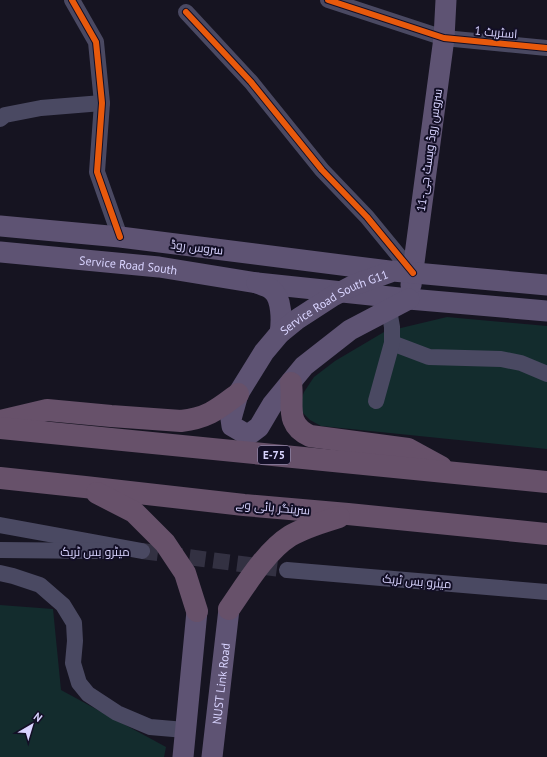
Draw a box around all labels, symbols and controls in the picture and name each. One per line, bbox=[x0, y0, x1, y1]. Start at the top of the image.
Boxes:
street label: اسٹریٹ 1 bbox=[474, 23, 518, 41]
street label: سروس روڈ ویسٹ جی-11 bbox=[413, 88, 445, 212]
street label: سروس روڈ bbox=[170, 236, 224, 258]
street label: Service Road South bbox=[79, 252, 179, 277]
street label: Service Road South G11 bbox=[277, 266, 390, 338]
road number: E-75 bbox=[258, 446, 290, 464]
street label: سرینگر ہائی وے bbox=[235, 496, 311, 519]
street label: میٹرو بس ٹریک bbox=[60, 544, 130, 559]
street label: میٹرو بس ٹریک bbox=[382, 571, 452, 591]
street label: NUST Link Road bbox=[208, 642, 233, 725]
north arrow bbox=[12, 705, 52, 745]
text: N bbox=[31, 709, 45, 725]

